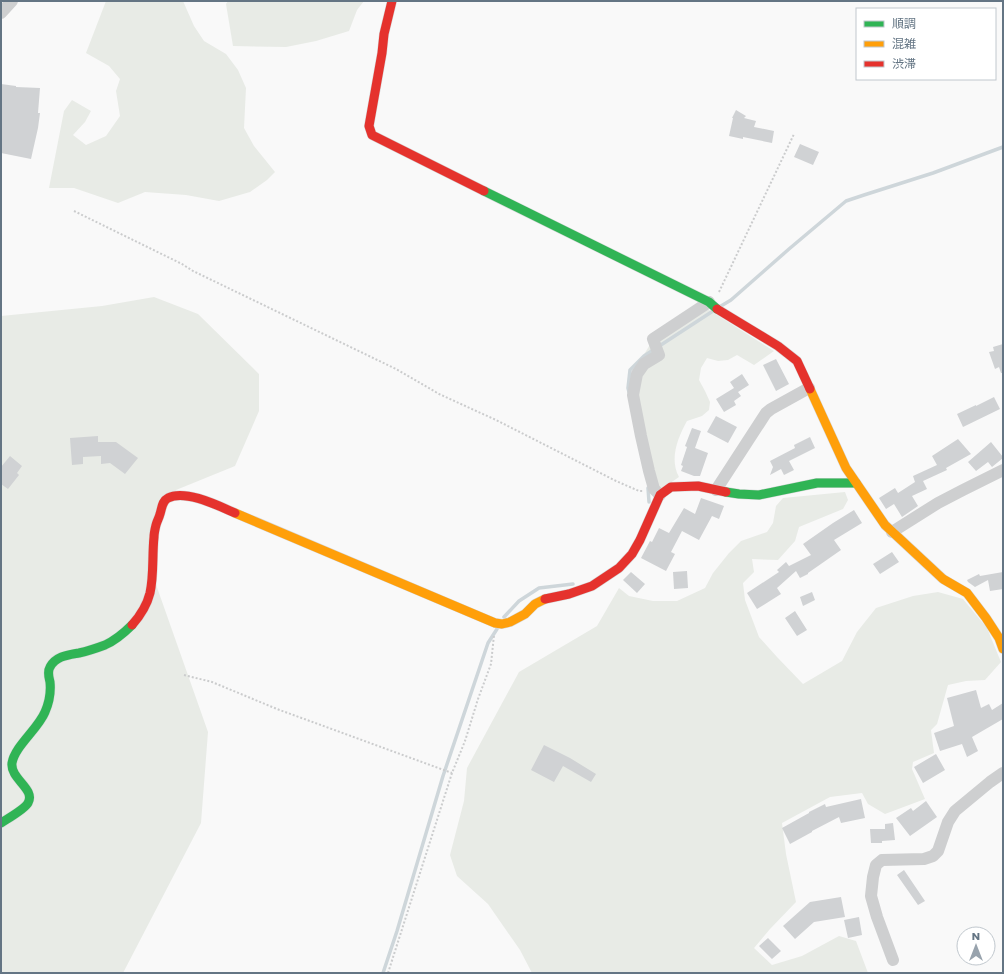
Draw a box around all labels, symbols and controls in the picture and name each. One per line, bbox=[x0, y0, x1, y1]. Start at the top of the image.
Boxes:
legend bbox=[856, 8, 996, 80]
text: 順調 bbox=[892, 15, 916, 32]
text: 混雑 bbox=[892, 35, 916, 52]
text: 渋滞 bbox=[892, 55, 916, 72]
north arrow bbox=[956, 926, 996, 966]
text: N bbox=[972, 928, 980, 944]

